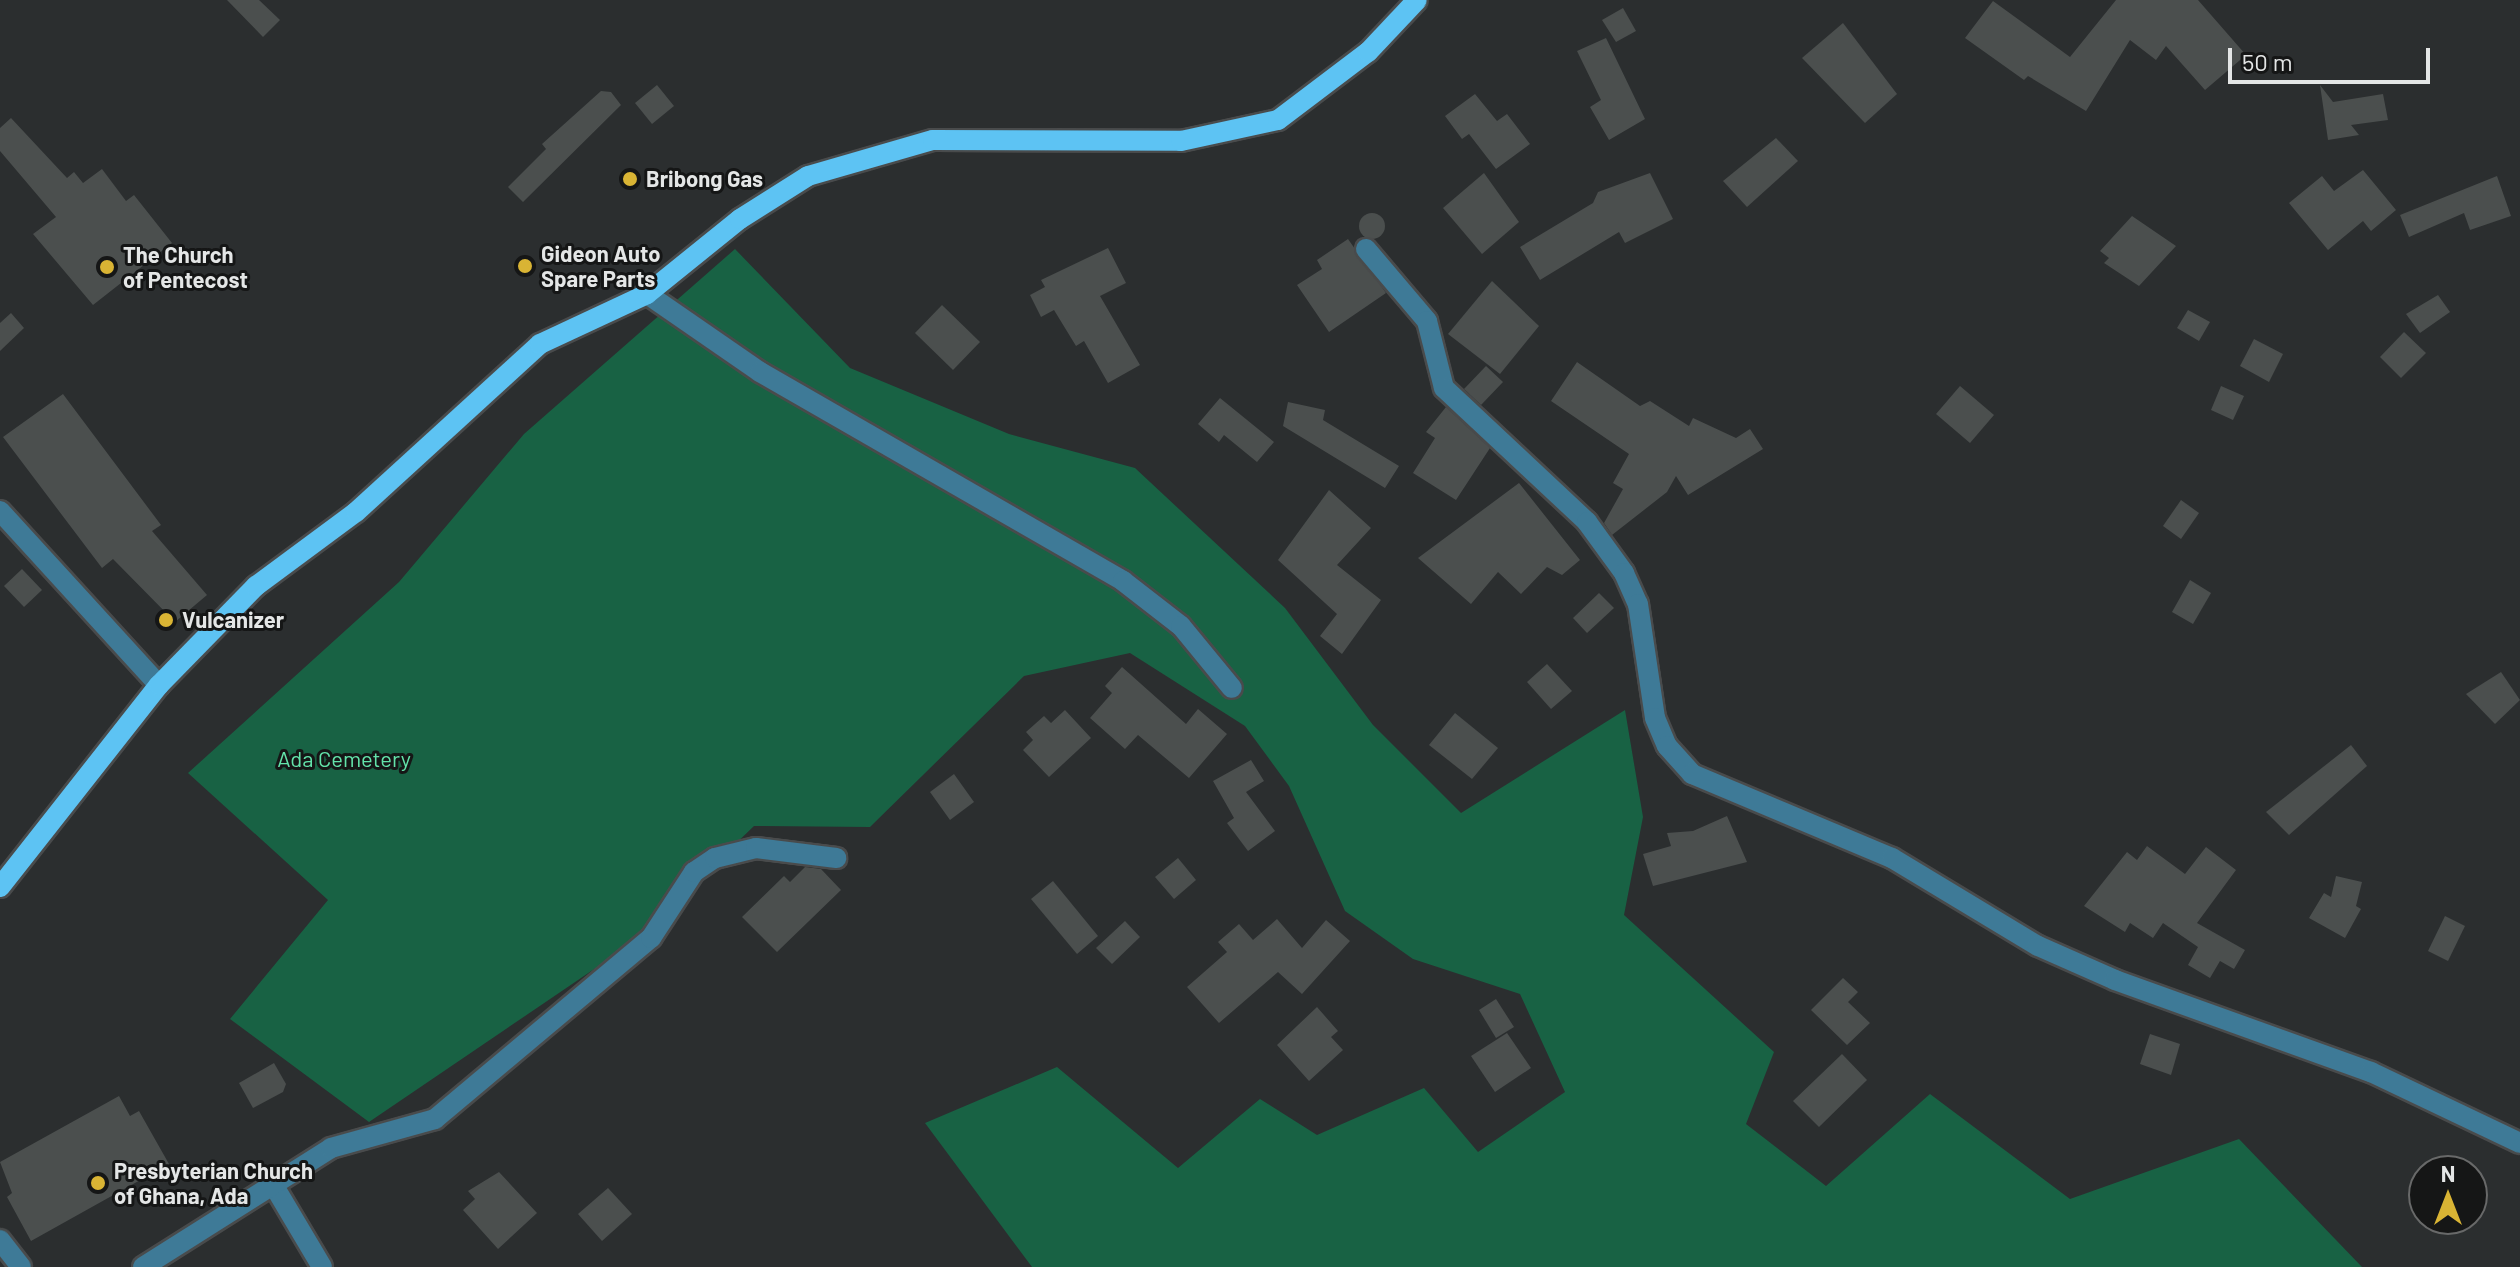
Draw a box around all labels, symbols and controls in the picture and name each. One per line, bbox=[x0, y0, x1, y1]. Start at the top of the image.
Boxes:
scale bar bbox=[2232, 32, 2434, 82]
text: 50 m bbox=[2242, 47, 2293, 76]
place label: Bribong Gas bbox=[646, 166, 763, 192]
marker: Bribong Gas bbox=[621, 170, 639, 188]
place label: Gideon Auto Spare Parts bbox=[541, 240, 660, 292]
place label: The Church of Pentecost bbox=[123, 241, 248, 292]
marker: Gideon Auto Spare Parts bbox=[516, 257, 534, 275]
marker: The Church of Pentecost bbox=[98, 258, 116, 276]
place label: Vulcanizer bbox=[182, 607, 284, 633]
marker: Vulcanizer bbox=[157, 611, 175, 629]
park label: Ada Cemetery bbox=[277, 746, 411, 772]
north arrow bbox=[2408, 1155, 2488, 1235]
place label: Presbyterian Church of Ghana, Ada bbox=[114, 1157, 313, 1208]
text: N bbox=[2441, 1160, 2455, 1186]
marker: Presbyterian Church of Ghana, Ada bbox=[89, 1174, 107, 1192]

